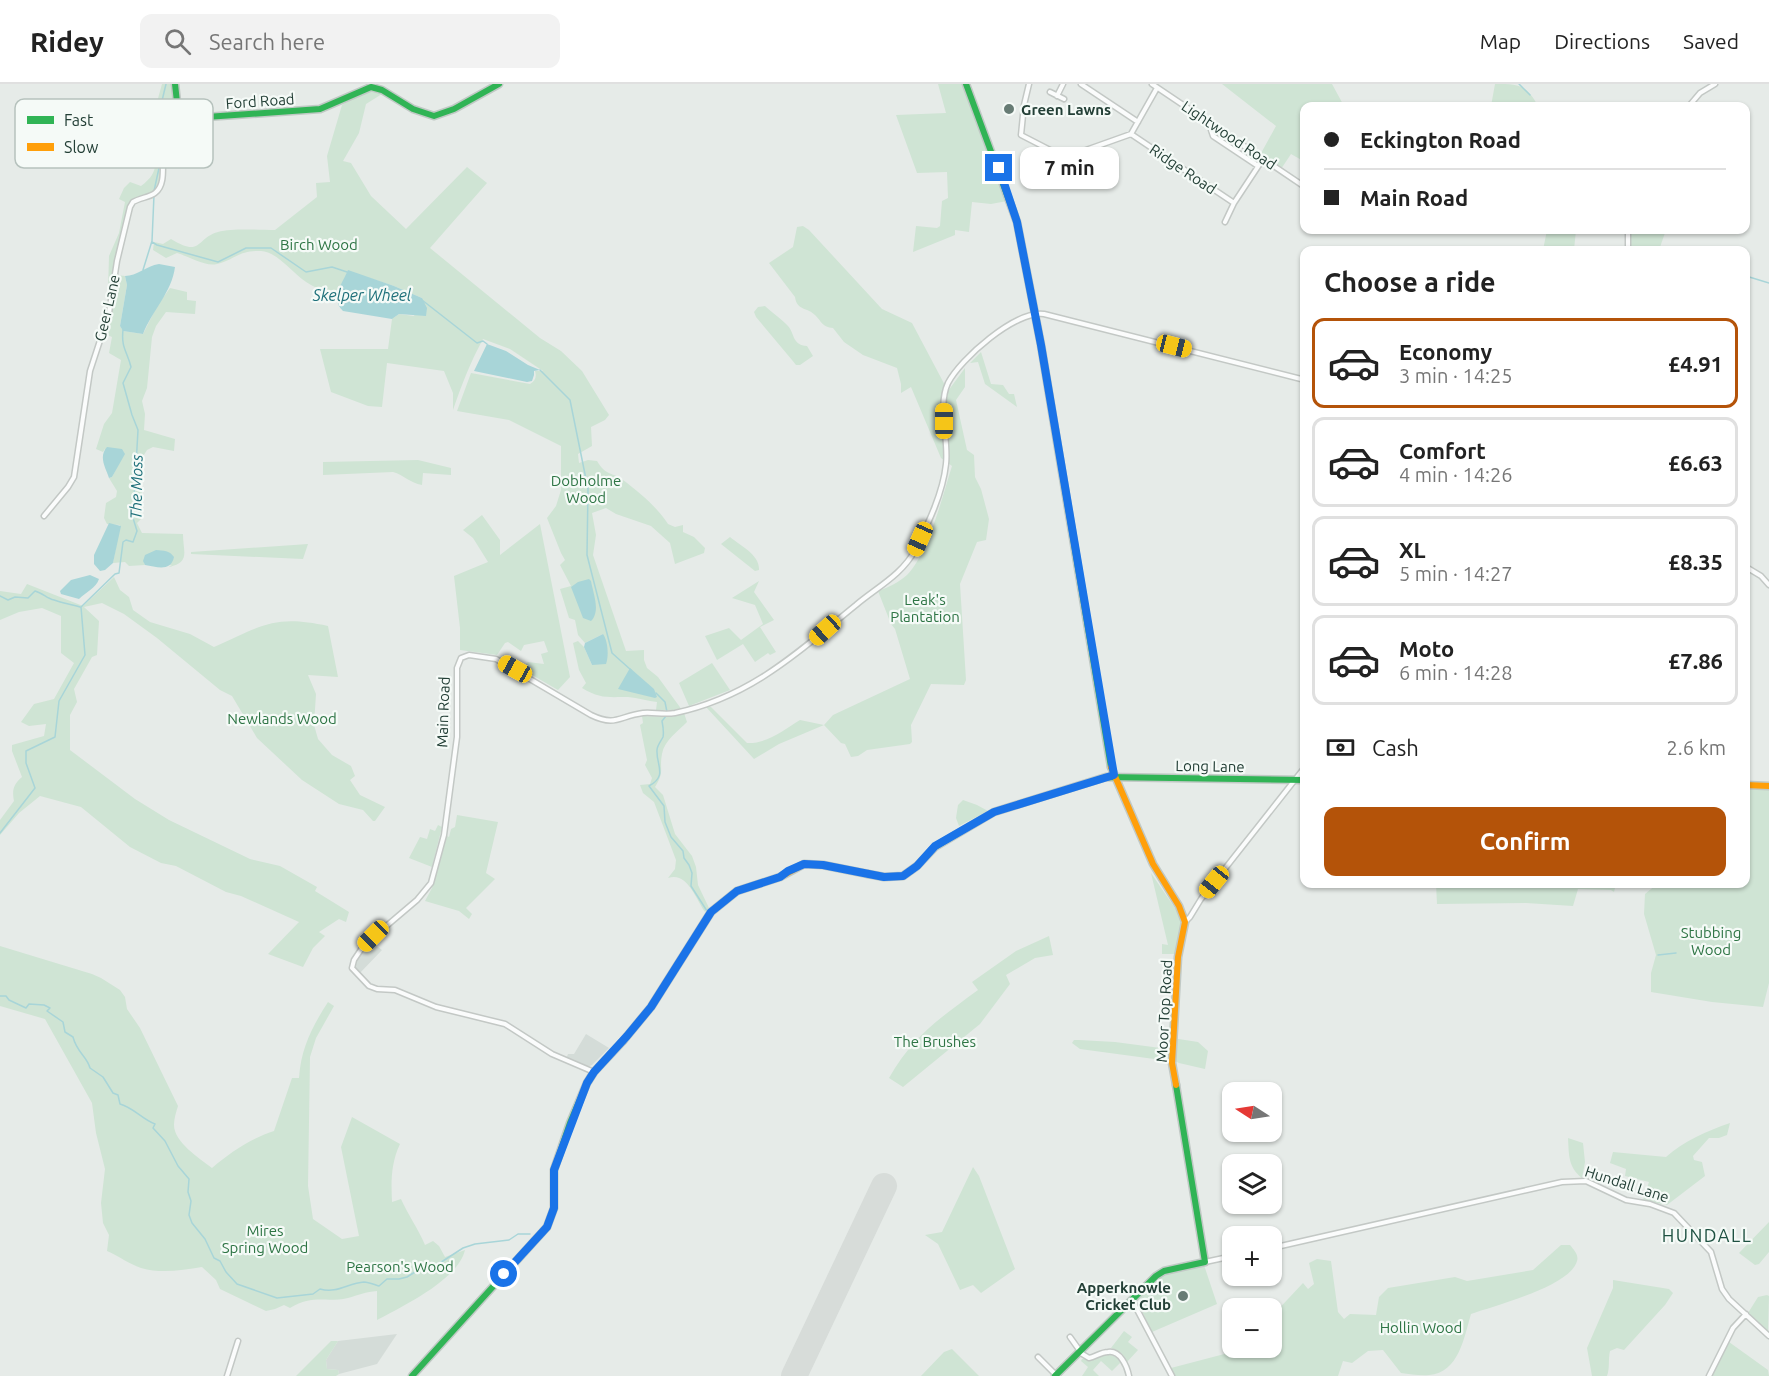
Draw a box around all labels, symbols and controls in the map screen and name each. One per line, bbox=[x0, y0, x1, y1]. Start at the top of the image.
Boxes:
search box bbox=[140, 14, 560, 68]
icon: search bbox=[161, 25, 194, 58]
text: Ridey bbox=[30, 26, 104, 57]
text: Search here bbox=[209, 29, 325, 54]
text: Map bbox=[1480, 29, 1521, 53]
text: Directions bbox=[1554, 29, 1650, 53]
text: Saved bbox=[1683, 29, 1739, 53]
street label: Ford Road bbox=[225, 90, 295, 112]
street label: Lightwood Road bbox=[1179, 97, 1279, 173]
legend bbox=[15, 99, 213, 168]
place label: Green Lawns bbox=[1021, 101, 1111, 118]
marker: Green Lawns bbox=[1002, 102, 1016, 116]
text: Fast bbox=[64, 111, 94, 129]
text: Eckington Road bbox=[1360, 127, 1521, 152]
text: Slow bbox=[64, 138, 99, 156]
street label: Ridge Road bbox=[1146, 141, 1220, 197]
callout: 7 min bbox=[1020, 147, 1119, 189]
route end bbox=[985, 154, 1012, 181]
text: 7 min bbox=[1044, 156, 1095, 179]
text: Main Road bbox=[1360, 185, 1468, 210]
park label: Birch Wood bbox=[280, 236, 358, 253]
text: Choose a ride bbox=[1324, 267, 1496, 297]
street label: Geer Lane bbox=[91, 273, 123, 343]
water label: Skelper Wheel bbox=[312, 286, 412, 304]
car bbox=[1154, 333, 1194, 359]
icon: car bbox=[1327, 336, 1381, 390]
text: Economy bbox=[1399, 339, 1492, 364]
text: £4.91 bbox=[1668, 351, 1723, 376]
text: 3 min · 14:25 bbox=[1399, 364, 1513, 387]
car bbox=[935, 403, 953, 439]
icon: car bbox=[1327, 435, 1381, 489]
text: Comfort bbox=[1399, 438, 1486, 463]
text: £6.63 bbox=[1668, 450, 1723, 475]
water label: The Moss bbox=[126, 454, 146, 520]
text: 4 min · 14:26 bbox=[1399, 463, 1513, 486]
park label: Dobholme Wood bbox=[551, 472, 621, 506]
car bbox=[904, 519, 936, 559]
icon: car bbox=[1327, 534, 1381, 588]
text: XL bbox=[1399, 537, 1426, 562]
text: £8.35 bbox=[1668, 549, 1723, 574]
text: 5 min · 14:27 bbox=[1399, 562, 1513, 585]
park label: Leak's Plantation bbox=[890, 591, 960, 625]
car bbox=[806, 611, 844, 649]
icon: car bbox=[1327, 633, 1381, 687]
text: Moto bbox=[1399, 636, 1454, 661]
text: £7.86 bbox=[1668, 648, 1723, 673]
car bbox=[495, 652, 535, 686]
text: 6 min · 14:28 bbox=[1399, 661, 1513, 684]
street label: Main Road bbox=[433, 676, 453, 748]
park label: Newlands Wood bbox=[227, 710, 337, 727]
icon: cash bbox=[1324, 731, 1357, 764]
text: Cash bbox=[1372, 735, 1419, 760]
text: 2.6 km bbox=[1667, 736, 1726, 759]
street label: Long Lane bbox=[1175, 757, 1245, 775]
button: Confirm bbox=[1324, 807, 1726, 876]
car bbox=[1196, 862, 1232, 902]
car bbox=[354, 917, 392, 955]
park label: Stubbing Wood bbox=[1681, 924, 1741, 958]
street label: Moor Top Road bbox=[1153, 959, 1175, 1063]
park label: The Brushes bbox=[894, 1033, 976, 1050]
north arrow bbox=[1222, 1082, 1282, 1142]
map controls bbox=[1222, 1082, 1282, 1358]
button: layers bbox=[1222, 1154, 1282, 1214]
street label: Hundall Lane bbox=[1583, 1162, 1671, 1206]
park label: Mires Spring Wood bbox=[222, 1222, 308, 1256]
district label: HUNDALL bbox=[1662, 1225, 1752, 1245]
button: + bbox=[1222, 1226, 1282, 1286]
park label: Pearson's Wood bbox=[346, 1258, 454, 1275]
route start bbox=[490, 1260, 517, 1287]
place label: Apperknowle Cricket Club bbox=[1077, 1279, 1171, 1313]
marker: Apperknowle Cricket Club bbox=[1176, 1289, 1190, 1303]
button: − bbox=[1222, 1298, 1282, 1358]
park label: Hollin Wood bbox=[1380, 1319, 1462, 1336]

